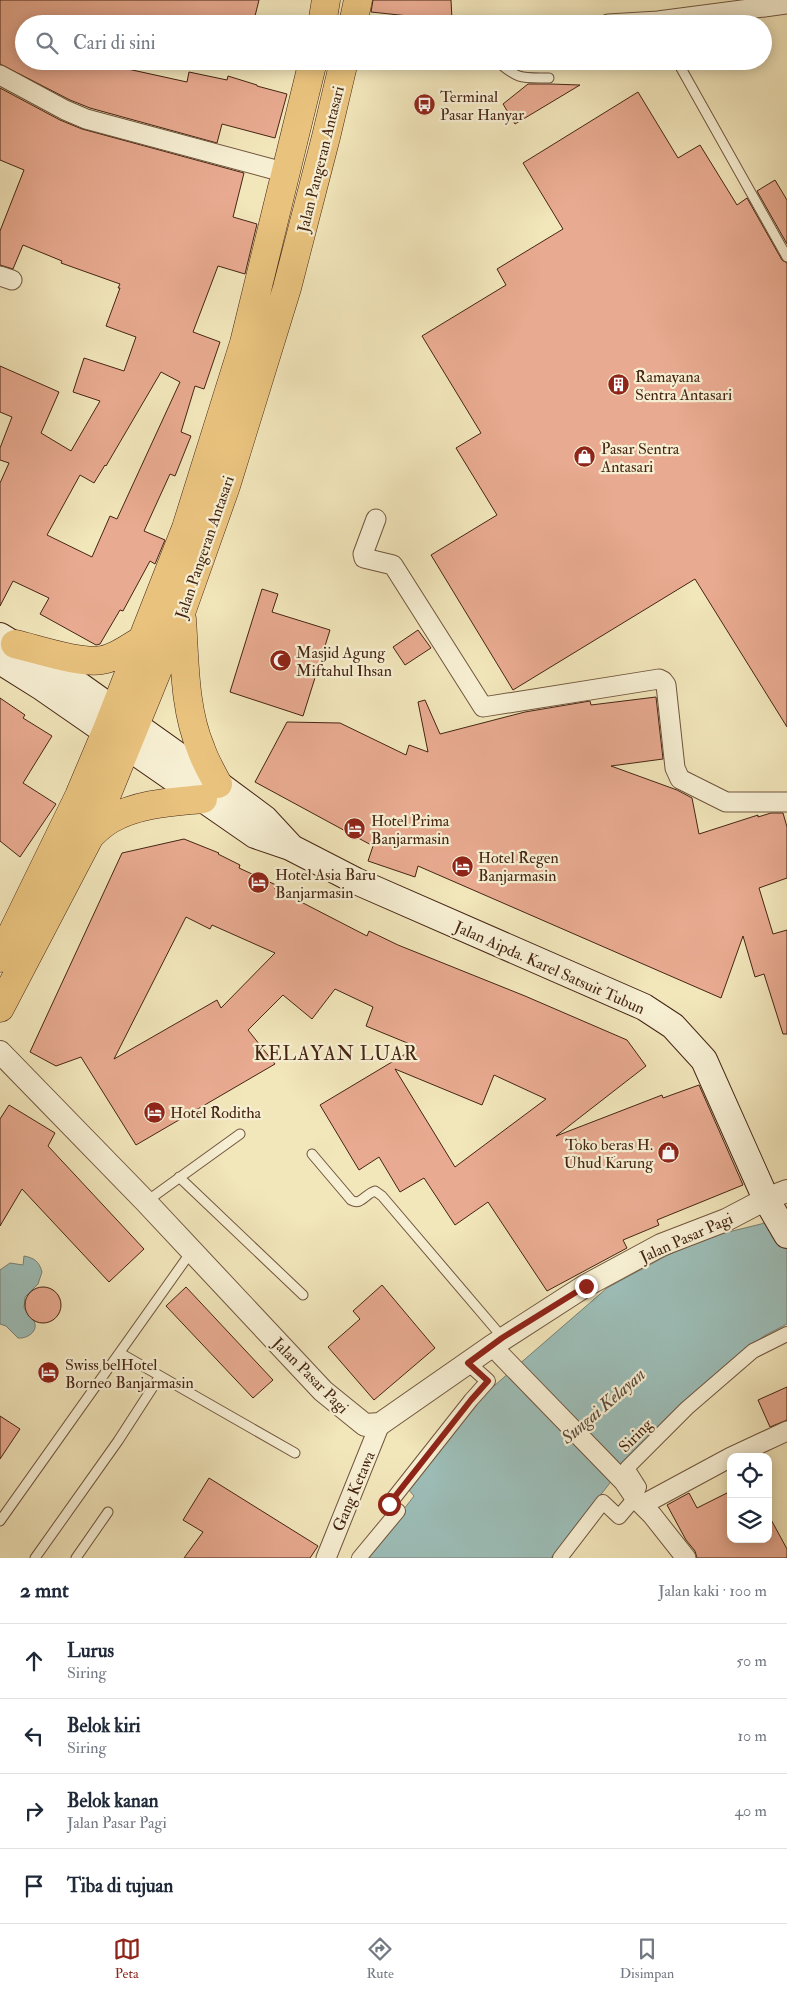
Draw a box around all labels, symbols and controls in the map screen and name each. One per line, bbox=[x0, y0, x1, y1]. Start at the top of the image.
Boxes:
search box bbox=[15, 15, 772, 70]
icon: search bbox=[33, 29, 61, 57]
text: Cari di sini bbox=[73, 31, 156, 55]
street label: Jalan Pangeran Antasari bbox=[293, 84, 350, 236]
place label: Terminal Pasar Hanyar bbox=[440, 87, 524, 125]
bus stop icon: Terminal Pasar Hanyar bbox=[412, 93, 436, 117]
place label: Ramayana Sentra Antasari bbox=[635, 367, 732, 405]
building icon: Ramayana Sentra Antasari bbox=[607, 373, 631, 397]
place label: Pasar Sentra Antasari bbox=[600, 439, 680, 477]
shop icon: Pasar Sentra Antasari bbox=[573, 445, 597, 469]
street label: Jalan Pangeran Antasari bbox=[171, 473, 240, 623]
place label: Masjid Agung Miftahul Ihsan bbox=[296, 643, 392, 681]
mosque icon: Masjid Agung Miftahul Ihsan bbox=[268, 649, 292, 673]
place label: Hotel Prima Banjarmasin bbox=[371, 811, 450, 849]
hotel icon: Hotel Prima Banjarmasin bbox=[343, 817, 367, 841]
place label: Hotel Regen Banjarmasin bbox=[478, 848, 559, 886]
hotel icon: Hotel Regen Banjarmasin bbox=[450, 854, 474, 878]
place label: Hotel Asia Baru Banjarmasin bbox=[275, 865, 376, 903]
hotel icon: Hotel Asia Baru Banjarmasin bbox=[247, 871, 271, 895]
street label: Jalan Aipda. Karel Satsuit Tubun bbox=[450, 916, 648, 1020]
district label: KELAYAN LUAR bbox=[254, 1042, 418, 1066]
hotel icon: Hotel Roditha bbox=[142, 1100, 166, 1124]
place label: Hotel Roditha bbox=[170, 1103, 262, 1123]
place label: Toko beras H. Uhud Karung bbox=[564, 1135, 654, 1173]
shop icon: Toko beras H. Uhud Karung bbox=[657, 1141, 681, 1165]
street label: Jalan Pasar Pagi bbox=[636, 1209, 736, 1269]
route end bbox=[575, 1275, 598, 1298]
street label: Jalan Pasar Pagi bbox=[267, 1333, 353, 1419]
place label: Swiss belHotel Borneo Banjarmasin bbox=[65, 1355, 194, 1393]
hotel icon: Swiss belHotel Borneo Banjarmasin bbox=[37, 1361, 61, 1385]
water label: Sungai Kelayan bbox=[556, 1363, 650, 1450]
street label: Siring bbox=[615, 1414, 658, 1457]
street label: Gang Ketawa bbox=[328, 1448, 380, 1534]
map controls bbox=[727, 1453, 772, 1543]
button: locate bbox=[727, 1453, 772, 1498]
route start bbox=[378, 1493, 401, 1516]
button: layers bbox=[727, 1498, 772, 1543]
text: 2 mnt bbox=[20, 1577, 69, 1604]
text: Jalan kaki · 100 m bbox=[658, 1581, 767, 1601]
text: Lurus bbox=[67, 1639, 114, 1663]
icon: ahead bbox=[20, 1647, 48, 1675]
text: 50 m bbox=[736, 1651, 767, 1671]
text: Siring bbox=[67, 1663, 106, 1683]
text: Belok kiri bbox=[67, 1714, 141, 1738]
icon: left bbox=[20, 1722, 48, 1750]
text: 10 m bbox=[737, 1726, 767, 1746]
text: Siring bbox=[67, 1738, 106, 1758]
text: Belok kanan bbox=[67, 1789, 158, 1813]
icon: right bbox=[20, 1797, 48, 1825]
text: 40 m bbox=[734, 1801, 767, 1821]
text: Jalan Pasar Pagi bbox=[67, 1813, 167, 1833]
icon: arrive bbox=[20, 1872, 48, 1900]
text: Tiba di tujuan bbox=[67, 1874, 173, 1898]
tab: Peta bbox=[113, 1935, 141, 1982]
tab: Rute bbox=[366, 1935, 394, 1982]
tab: Disimpan bbox=[620, 1935, 674, 1982]

